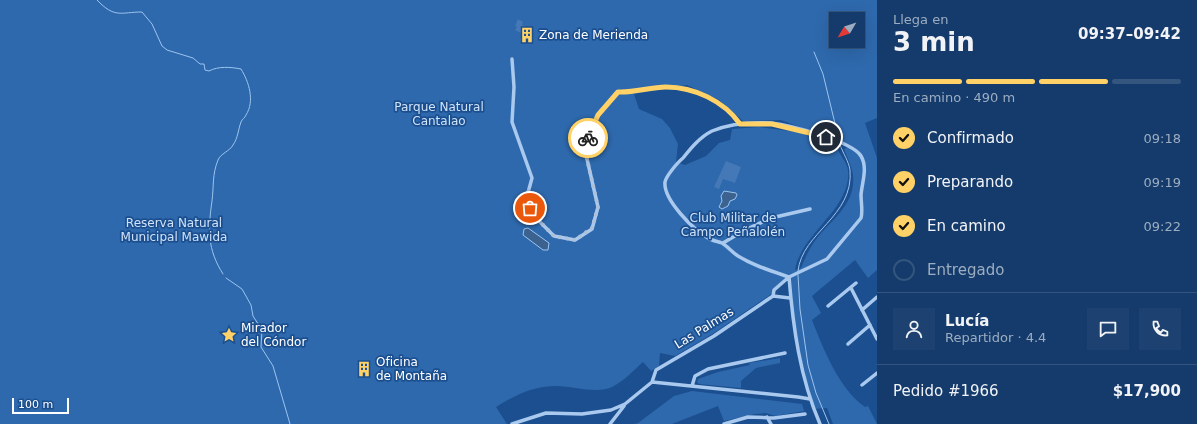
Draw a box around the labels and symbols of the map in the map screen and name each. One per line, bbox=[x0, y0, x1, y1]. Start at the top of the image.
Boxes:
north arrow bbox=[829, 12, 865, 48]
building icon: Zona de Merienda bbox=[518, 26, 536, 44]
place label: Zona de Merienda bbox=[539, 28, 648, 42]
park label: Parque Natural Cantalao bbox=[394, 100, 484, 128]
courier bbox=[568, 118, 608, 158]
pin bbox=[809, 120, 843, 154]
pin bbox=[513, 191, 547, 225]
park label: Club Militar de Campo Peñalolén bbox=[681, 211, 785, 239]
park label: Reserva Natural Municipal Mawida bbox=[121, 216, 227, 244]
street label: Las Palmas bbox=[672, 304, 736, 352]
place label: Mirador del Cóndor bbox=[241, 321, 306, 349]
place icon: Mirador del Cóndor bbox=[220, 326, 238, 344]
place label: Oficina de Montaña bbox=[376, 355, 447, 383]
building icon: Oficina de Montaña bbox=[355, 360, 373, 378]
scale bar bbox=[12, 396, 69, 415]

